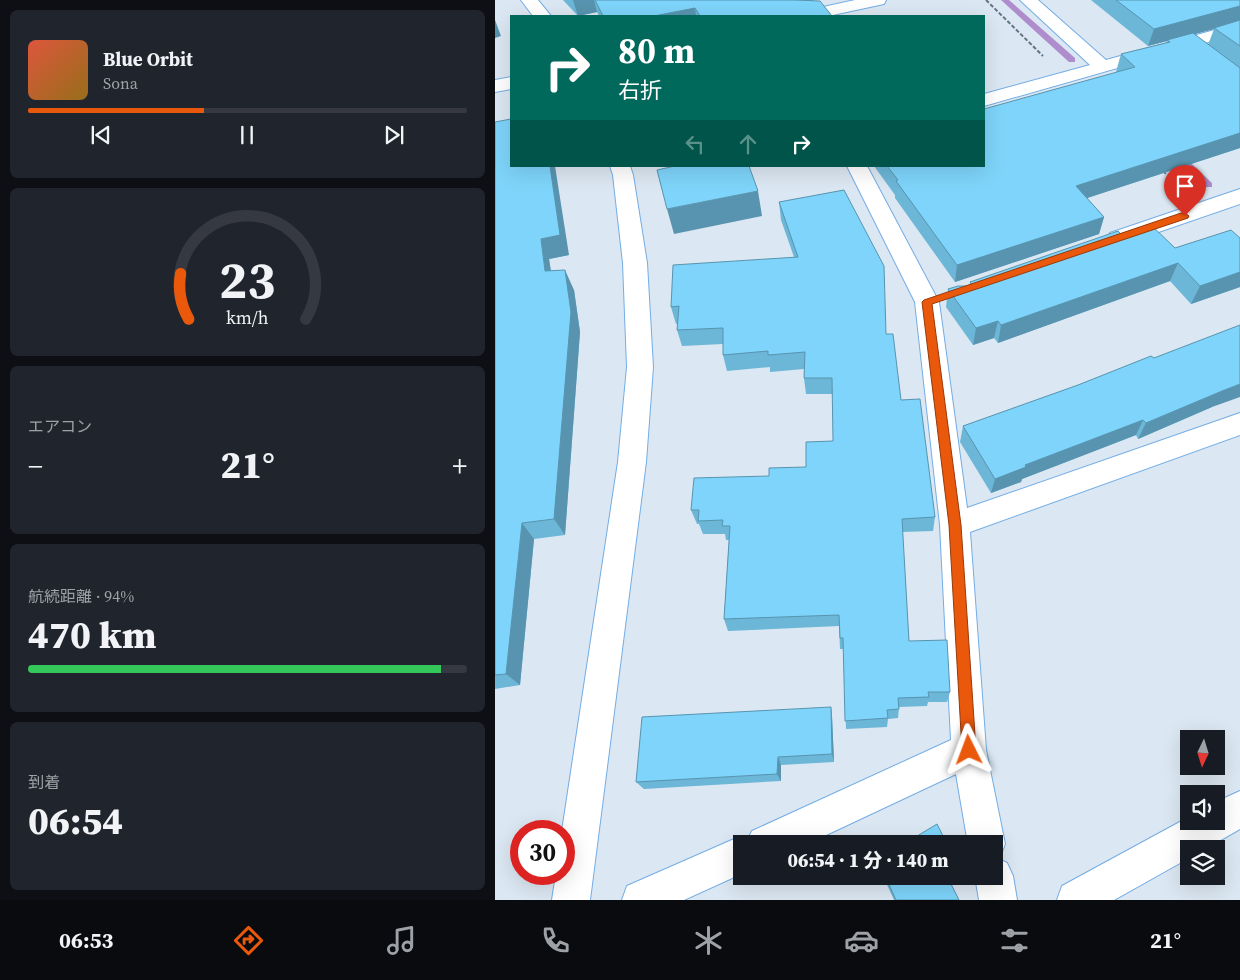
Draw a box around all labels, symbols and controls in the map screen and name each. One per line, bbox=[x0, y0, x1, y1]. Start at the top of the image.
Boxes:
text: 80 m bbox=[618, 27, 695, 75]
icon: right bbox=[535, 35, 600, 100]
text: Blue Orbit bbox=[103, 46, 193, 72]
text: Sona bbox=[103, 72, 138, 94]
text: 右折 bbox=[618, 75, 662, 105]
icon: previous bbox=[87, 121, 115, 149]
icon: pause bbox=[233, 121, 261, 149]
icon: next bbox=[380, 121, 408, 149]
icon: left bbox=[681, 130, 709, 158]
icon: ahead bbox=[734, 130, 762, 158]
icon: right bbox=[787, 130, 815, 158]
pin bbox=[1164, 165, 1206, 216]
icon: arrive bbox=[1171, 172, 1199, 200]
text: 23 bbox=[219, 244, 276, 315]
text: km/h bbox=[226, 305, 269, 330]
text: エアコン bbox=[28, 415, 92, 437]
text: 21° bbox=[220, 439, 275, 491]
text: − bbox=[28, 447, 43, 485]
text: + bbox=[452, 447, 467, 485]
text: 航続距離 · 94% bbox=[28, 585, 134, 607]
text: 470 km bbox=[28, 609, 156, 661]
position arrow bbox=[942, 723, 994, 775]
north arrow bbox=[1180, 730, 1225, 775]
map controls bbox=[1180, 730, 1225, 885]
text: 到着 bbox=[28, 771, 60, 793]
button: sound bbox=[1180, 785, 1225, 830]
text: 06:54 bbox=[28, 795, 123, 847]
speed limit sign: 30 bbox=[510, 820, 575, 885]
button: layers bbox=[1180, 840, 1225, 885]
text: 06:54 · 1 分 · 140 m bbox=[787, 847, 949, 873]
icon: directions bbox=[231, 923, 266, 958]
icon: music bbox=[384, 923, 419, 958]
icon: phone bbox=[538, 923, 573, 958]
icon: climate bbox=[691, 923, 726, 958]
icon: car bbox=[844, 923, 879, 958]
icon: filters bbox=[997, 923, 1032, 958]
text: 06:53 bbox=[59, 925, 113, 955]
text: 21° bbox=[1150, 925, 1181, 955]

